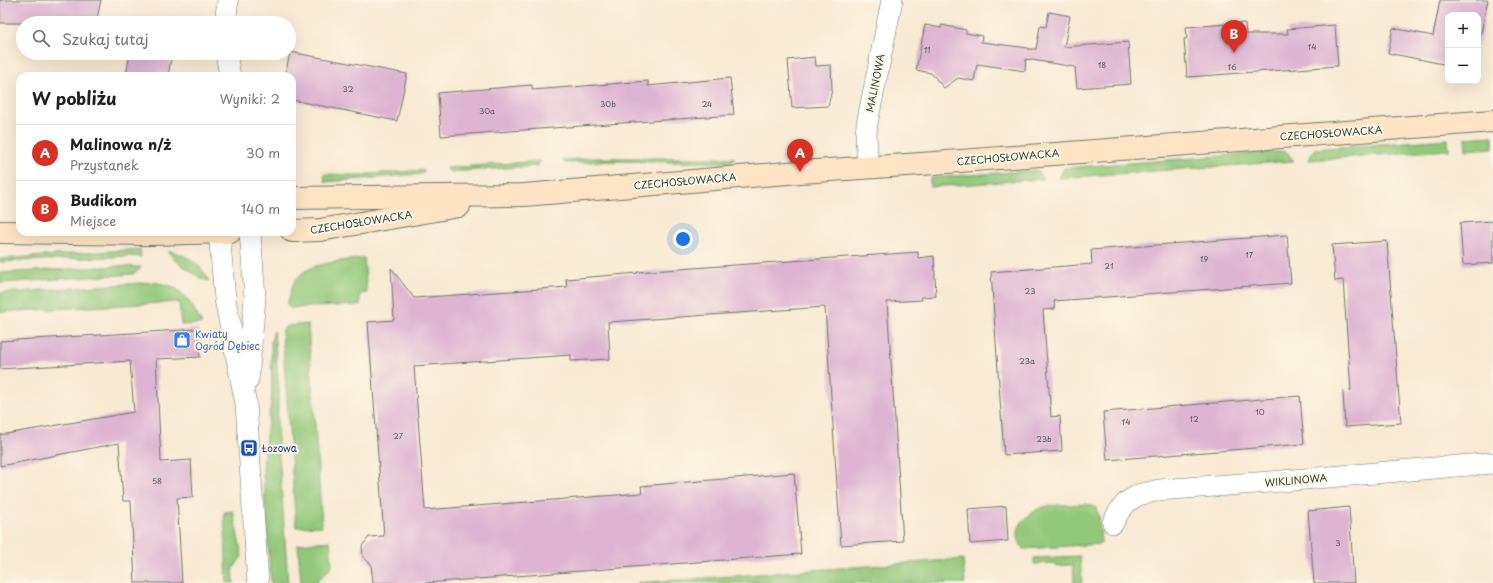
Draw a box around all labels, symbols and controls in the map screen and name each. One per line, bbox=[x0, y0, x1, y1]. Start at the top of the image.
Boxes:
map controls bbox=[1445, 12, 1481, 84]
button: + bbox=[1445, 12, 1481, 48]
search box bbox=[16, 16, 296, 60]
pin: B bbox=[1221, 20, 1247, 53]
icon: search bbox=[30, 27, 52, 49]
text: Szukaj tutaj bbox=[62, 27, 149, 50]
house number: 14 bbox=[1308, 41, 1316, 53]
house number: 11 bbox=[924, 44, 930, 56]
button: − bbox=[1445, 48, 1481, 84]
street label: MALINOWA bbox=[861, 52, 888, 113]
house number: 18 bbox=[1098, 59, 1106, 71]
house number: 16 bbox=[1227, 61, 1237, 73]
house number: 32 bbox=[343, 83, 354, 95]
text: W pobliżu bbox=[32, 85, 117, 111]
text: Wyniki: 2 bbox=[220, 89, 280, 108]
house number: 30b bbox=[600, 98, 616, 110]
house number: 24 bbox=[702, 98, 712, 110]
house number: 30a bbox=[479, 105, 495, 117]
street label: CZECHOSŁOWACKA bbox=[1279, 121, 1383, 144]
text: Malinowa n/ż bbox=[70, 132, 172, 155]
pin: A bbox=[787, 139, 813, 172]
text: A bbox=[40, 143, 50, 162]
text: 30 m bbox=[246, 143, 280, 162]
street label: CZECHOSŁOWACKA bbox=[956, 145, 1060, 168]
text: Przystanek bbox=[70, 155, 139, 174]
street label: CZECHOSŁOWACKA bbox=[633, 169, 737, 192]
text: Budikom bbox=[70, 188, 137, 211]
text: B bbox=[41, 199, 49, 218]
text: 140 m bbox=[241, 199, 280, 218]
street label: CZECHOSŁOWACKA bbox=[309, 206, 413, 237]
text: Miejsce bbox=[70, 211, 116, 230]
your location bbox=[673, 229, 693, 249]
house number: 17 bbox=[1245, 249, 1254, 261]
house number: 19 bbox=[1200, 253, 1208, 265]
house number: 21 bbox=[1104, 260, 1114, 272]
house number: 23 bbox=[1025, 285, 1035, 297]
place label: Kwiaty Ogród Dębiec bbox=[195, 326, 260, 353]
shop icon: Kwiaty Ogród Dębiec bbox=[172, 330, 192, 350]
house number: 23a bbox=[1019, 355, 1035, 367]
house number: 10 bbox=[1255, 406, 1265, 418]
house number: 12 bbox=[1189, 413, 1199, 425]
house number: 14 bbox=[1122, 416, 1130, 428]
house number: 27 bbox=[393, 430, 403, 442]
house number: 23b bbox=[1036, 433, 1052, 445]
bus stop icon: Łozowa bbox=[239, 438, 259, 458]
place label: Łozowa bbox=[262, 440, 298, 455]
street label: WIKLINOWA bbox=[1264, 469, 1328, 490]
house number: 58 bbox=[152, 475, 162, 487]
house number: 3 bbox=[1335, 537, 1341, 549]

